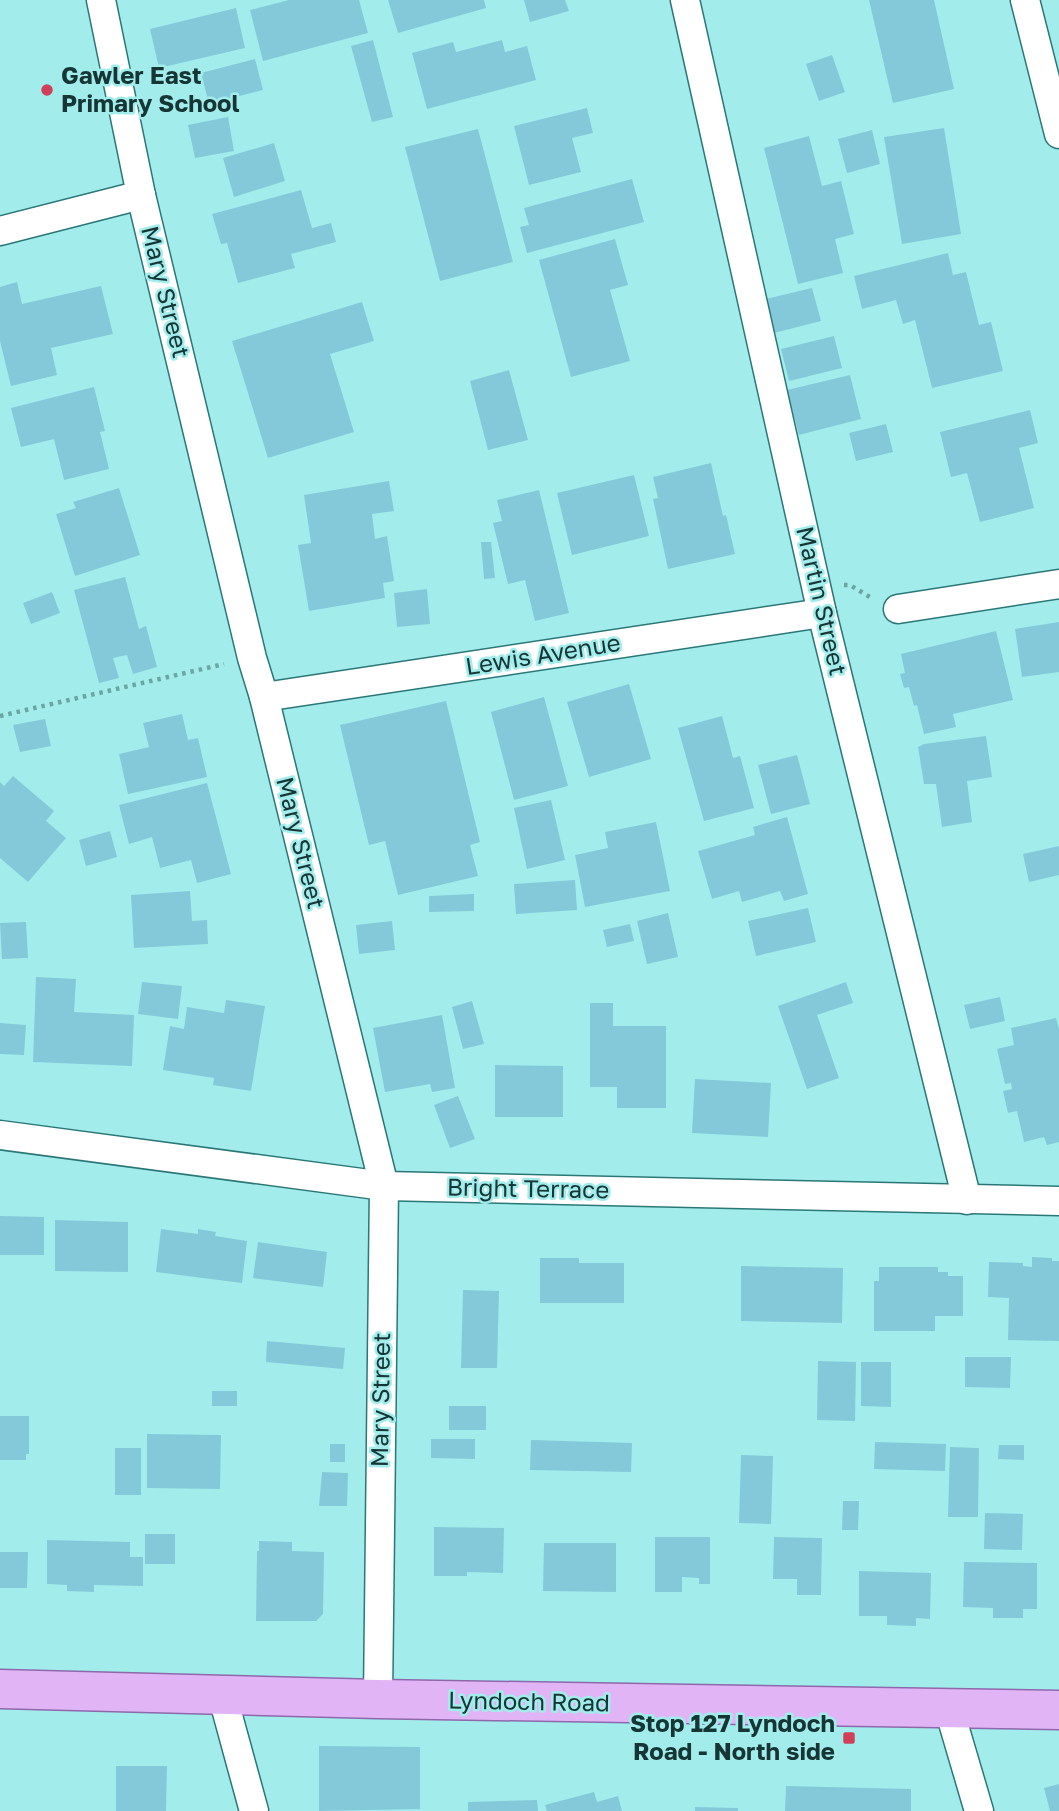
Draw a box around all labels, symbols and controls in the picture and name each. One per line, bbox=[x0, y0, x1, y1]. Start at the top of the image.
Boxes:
place label: Gawler East Primary School bbox=[61, 60, 240, 117]
marker: Gawler East Primary School bbox=[39, 82, 55, 98]
street label: Mary Street bbox=[136, 223, 197, 361]
street label: Martin Street bbox=[791, 523, 854, 678]
street label: Lewis Avenue bbox=[463, 627, 622, 680]
street label: Mary Street bbox=[271, 774, 332, 912]
street label: Bright Terrace bbox=[447, 1172, 609, 1203]
street label: Mary Street bbox=[364, 1332, 395, 1468]
street label: Lyndoch Road bbox=[448, 1685, 610, 1716]
place label: Stop 127 Lyndoch Road - North side bbox=[630, 1708, 835, 1765]
marker: Stop 127 Lyndoch Road - North side bbox=[841, 1730, 857, 1746]

